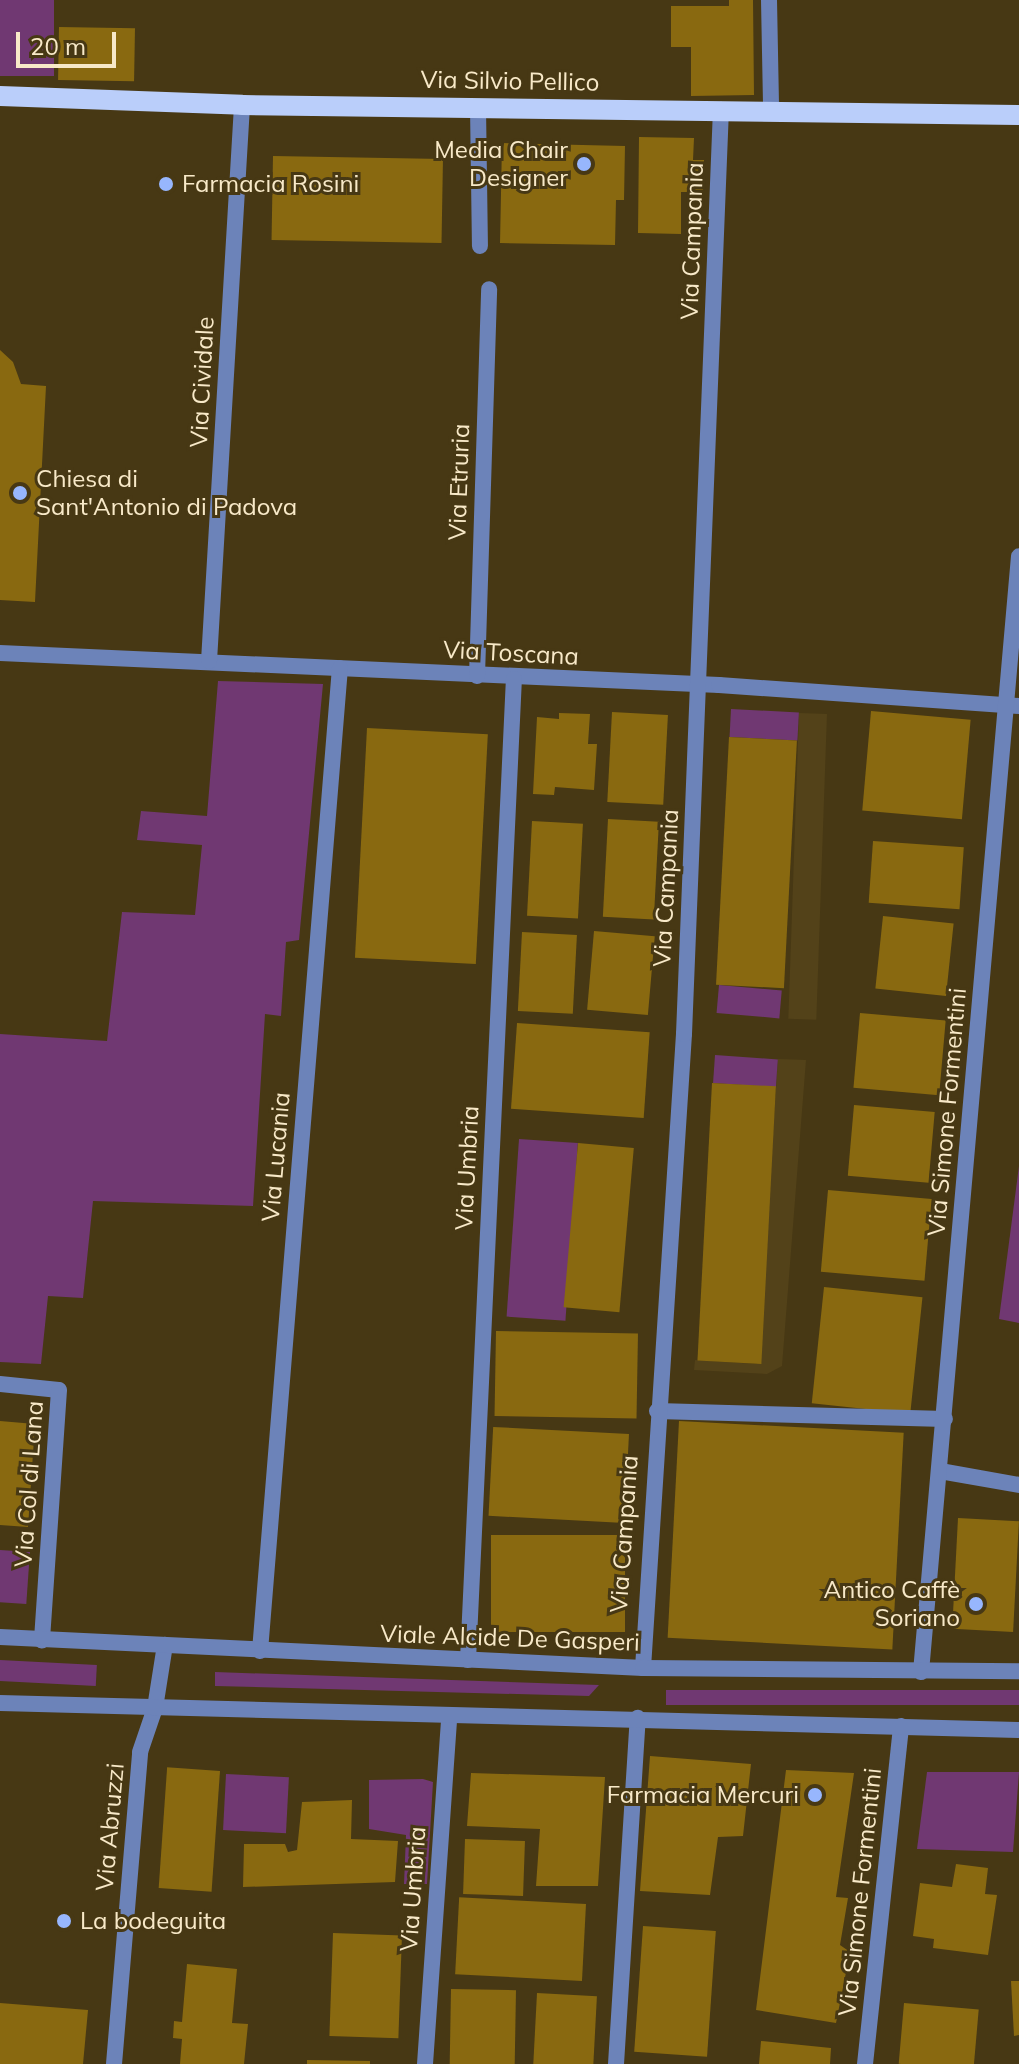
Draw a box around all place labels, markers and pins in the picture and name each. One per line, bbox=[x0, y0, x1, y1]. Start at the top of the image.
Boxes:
place label: Media Chair Designer bbox=[434, 136, 568, 192]
marker: Media Chair Designer bbox=[575, 155, 593, 173]
place label: Farmacia Rosini bbox=[182, 170, 359, 198]
marker: Farmacia Rosini bbox=[157, 175, 175, 193]
place label: Chiesa di Sant'Antonio di Padova bbox=[36, 465, 297, 521]
marker: Chiesa di Sant'Antonio di Padova bbox=[11, 484, 29, 502]
place label: Antico Caffè Soriano bbox=[824, 1576, 960, 1632]
marker: Antico Caffè Soriano bbox=[967, 1595, 985, 1613]
place label: Farmacia Mercuri bbox=[607, 1781, 799, 1809]
marker: Farmacia Mercuri bbox=[806, 1786, 824, 1804]
place label: La bodeguita bbox=[80, 1907, 226, 1935]
marker: La bodeguita bbox=[55, 1912, 73, 1930]

